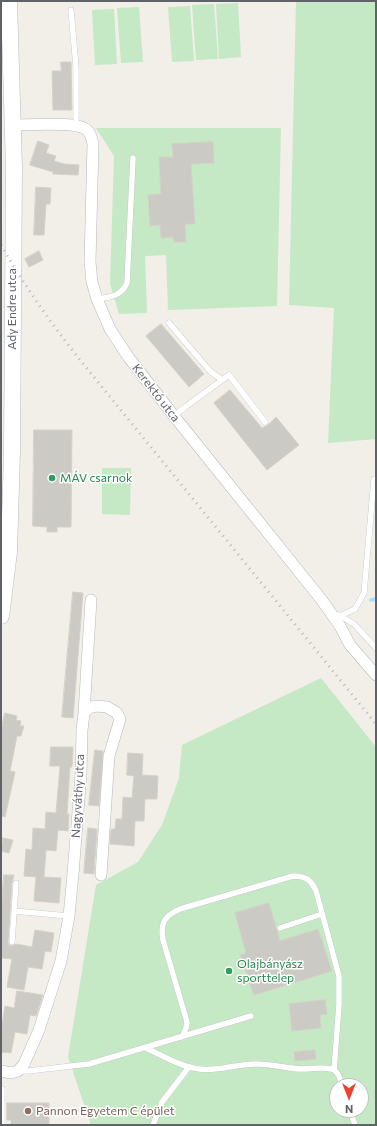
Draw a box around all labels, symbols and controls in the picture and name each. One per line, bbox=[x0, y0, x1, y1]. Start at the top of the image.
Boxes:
street label: Ady Endre utca bbox=[5, 268, 19, 350]
street label: Kerektó utca bbox=[129, 361, 183, 425]
place label: MÁV csarnok bbox=[60, 471, 132, 485]
marker: MÁV csarnok bbox=[47, 473, 57, 483]
street label: Nagyváthy utca bbox=[69, 754, 87, 838]
place label: Olajbányász sporttelep bbox=[237, 957, 303, 985]
marker: Olajbányász sporttelep bbox=[224, 966, 234, 976]
north arrow bbox=[329, 1078, 369, 1118]
text: N bbox=[345, 1103, 353, 1116]
place label: Pannon Egyetem C épület bbox=[36, 1104, 175, 1118]
marker: Pannon Egyetem C épület bbox=[23, 1106, 33, 1116]

